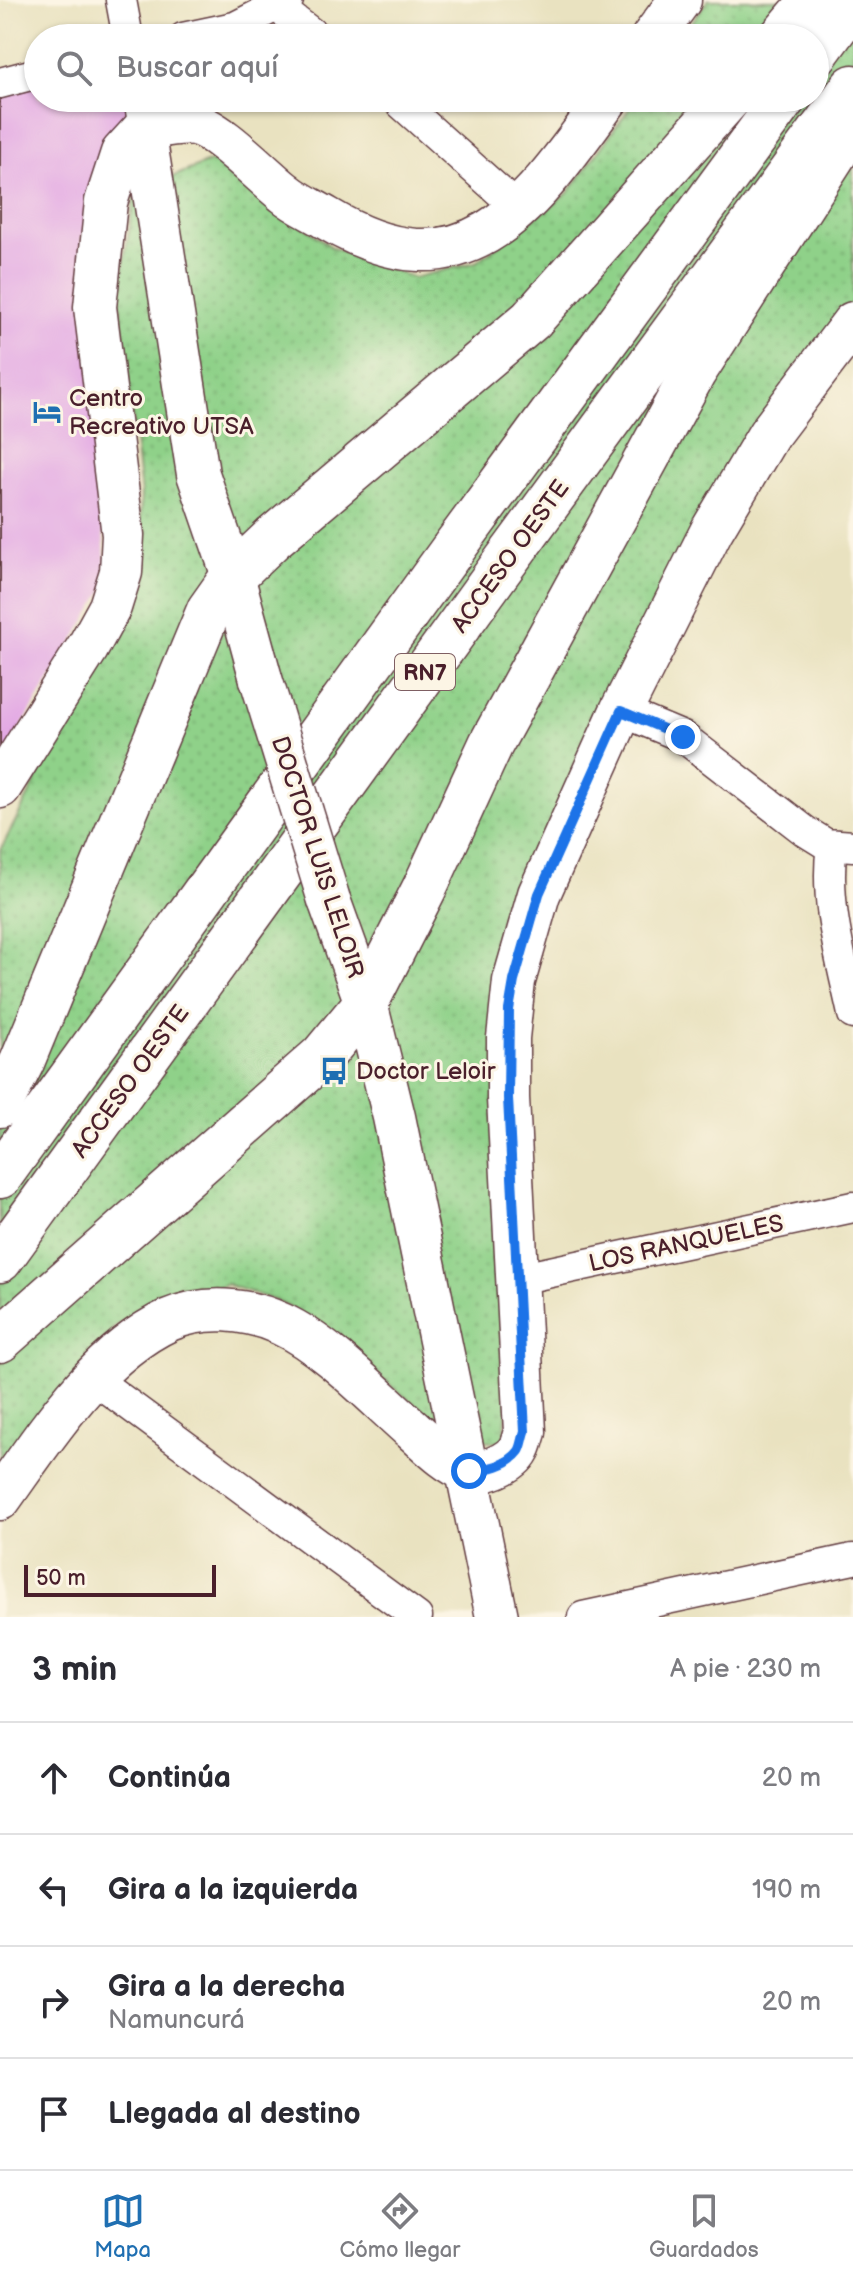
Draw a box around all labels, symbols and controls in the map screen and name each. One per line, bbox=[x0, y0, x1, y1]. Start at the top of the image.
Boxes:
search box bbox=[24, 24, 829, 112]
icon: search bbox=[52, 46, 96, 90]
text: Buscar aquí bbox=[116, 50, 278, 86]
place label: Centro Recreativo UTSA bbox=[69, 384, 254, 441]
hotel icon: Centro Recreativo UTSA bbox=[32, 397, 62, 427]
street label: ACCESO OESTE bbox=[445, 474, 576, 638]
road number: RN7 bbox=[395, 654, 455, 690]
route end bbox=[665, 719, 701, 755]
street label: DOCTOR LUIS LELOIR bbox=[265, 733, 370, 982]
street label: ACCESO OESTE bbox=[65, 999, 196, 1163]
bus stop icon: Doctor Leloir bbox=[319, 1056, 349, 1086]
place label: Doctor Leloir bbox=[356, 1057, 496, 1086]
street label: LOS RANQUELES bbox=[586, 1209, 786, 1278]
route start bbox=[451, 1453, 487, 1489]
scale bar bbox=[24, 1561, 216, 1597]
text: 50 m bbox=[36, 1565, 86, 1592]
text: 3 min bbox=[32, 1649, 117, 1690]
text: A pie · 230 m bbox=[670, 1654, 821, 1685]
icon: ahead bbox=[32, 1756, 76, 1800]
text: Continúa bbox=[108, 1760, 231, 1796]
text: 20 m bbox=[762, 1763, 821, 1794]
icon: left bbox=[32, 1868, 76, 1912]
text: Gira a la izquierda bbox=[108, 1872, 358, 1908]
text: 190 m bbox=[752, 1875, 821, 1906]
text: Gira a la derecha bbox=[108, 1969, 345, 2005]
icon: right bbox=[32, 1980, 76, 2024]
text: 20 m bbox=[762, 1987, 821, 2018]
text: Namuncurá bbox=[108, 2005, 245, 2036]
icon: arrive bbox=[32, 2092, 76, 2136]
text: Llegada al destino bbox=[108, 2096, 361, 2132]
tab: Mapa bbox=[94, 2189, 151, 2264]
tab: Cómo llegar bbox=[340, 2189, 460, 2264]
tab: Guardados bbox=[649, 2189, 759, 2264]

